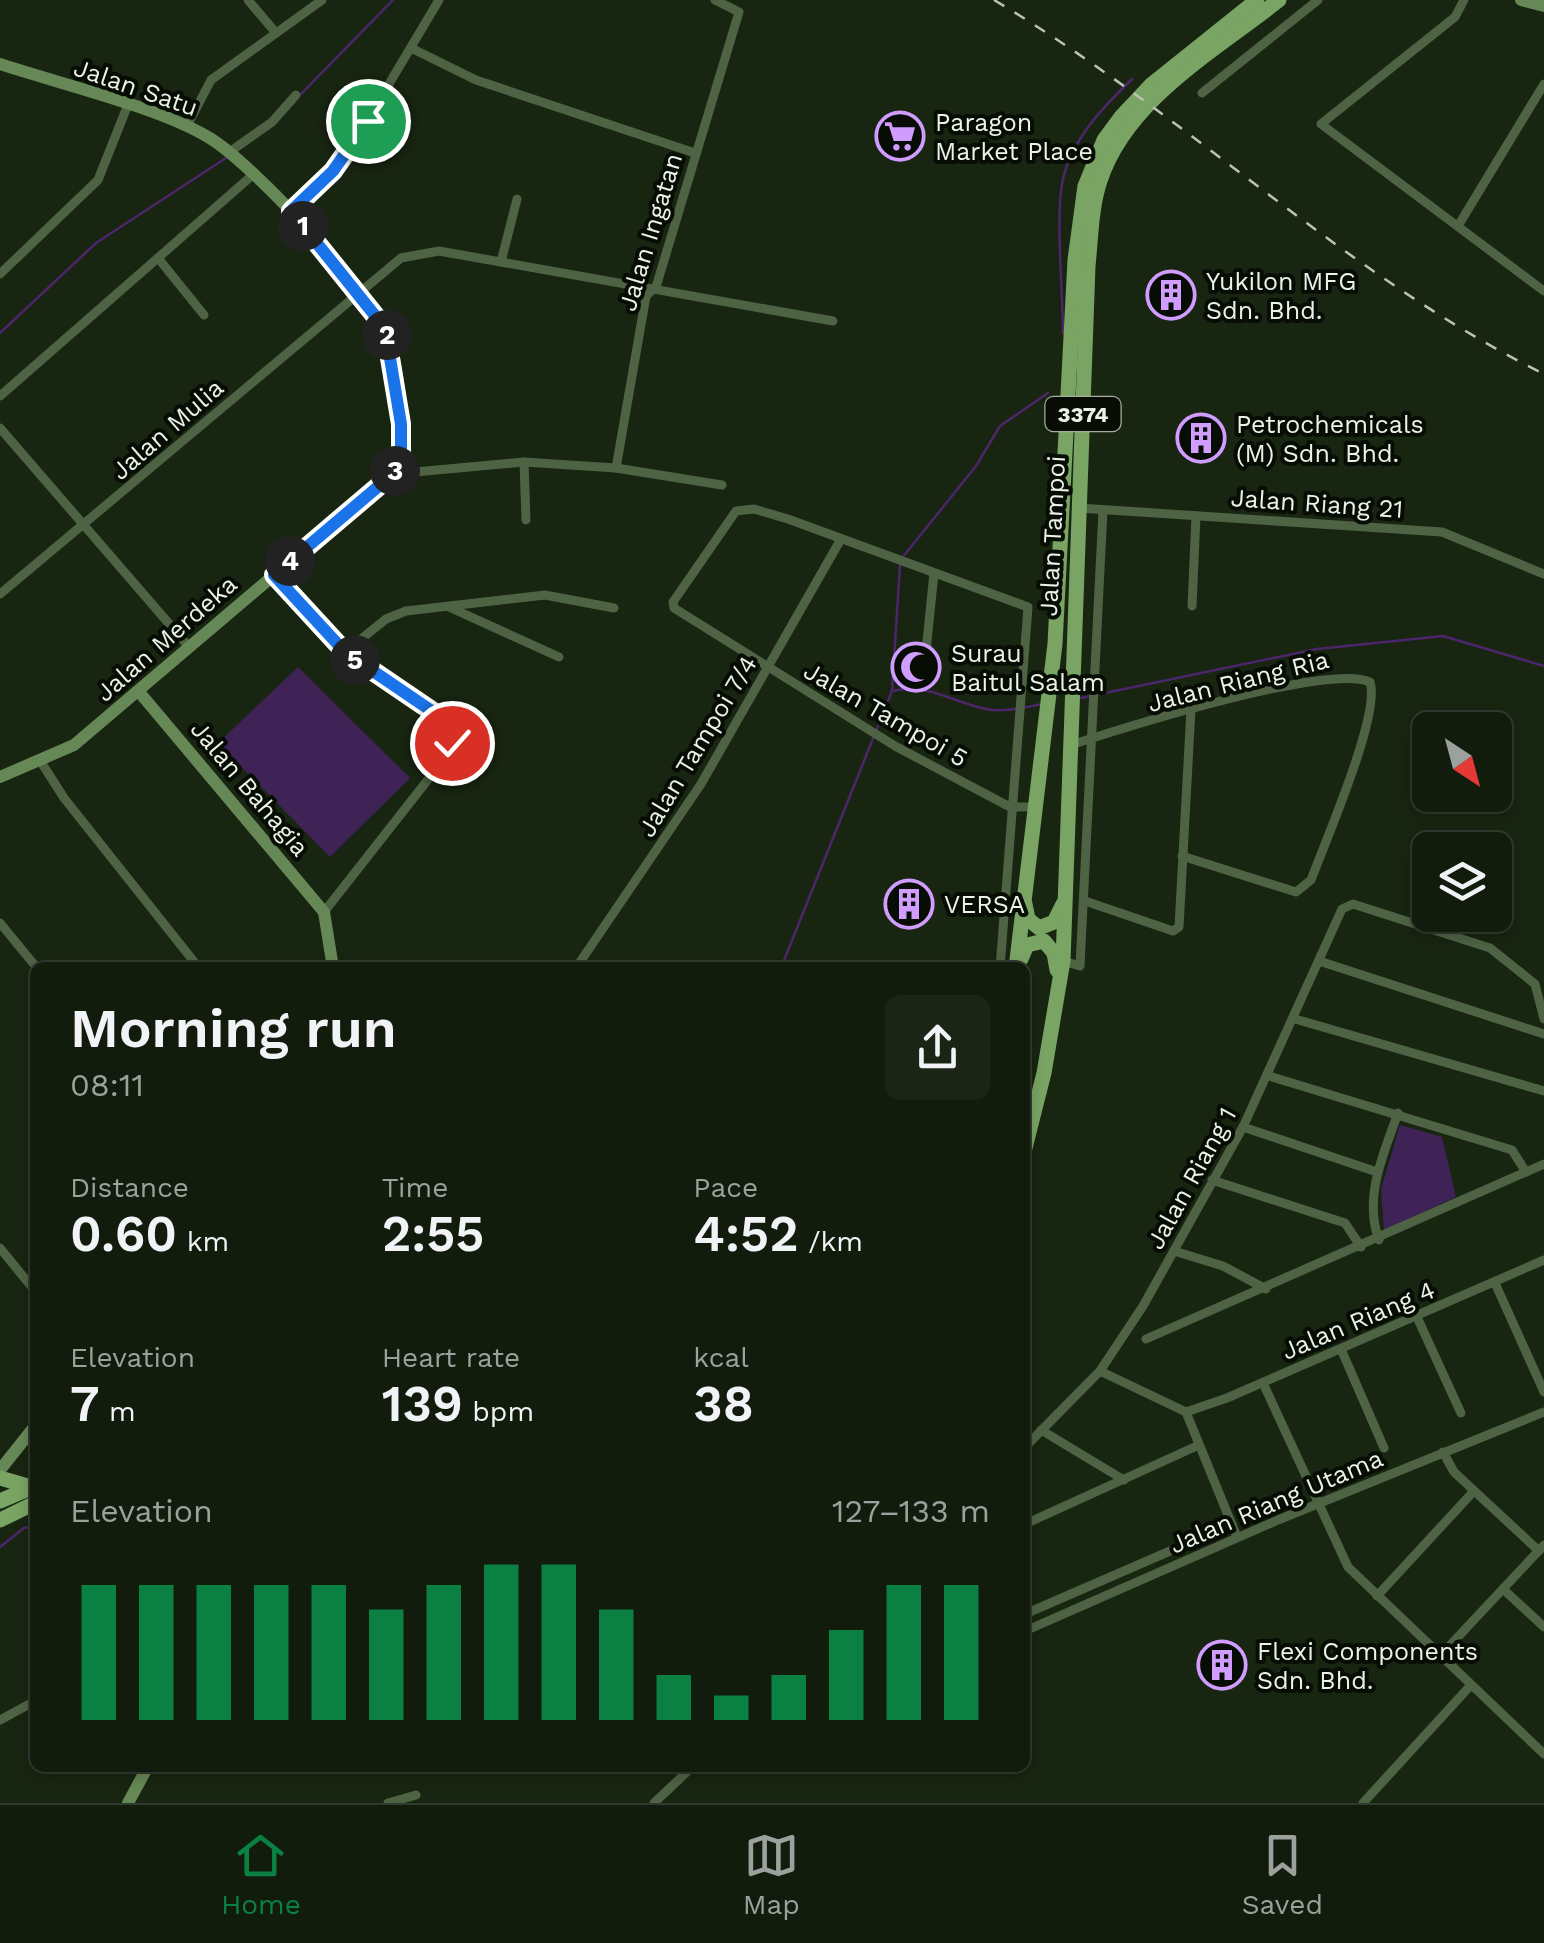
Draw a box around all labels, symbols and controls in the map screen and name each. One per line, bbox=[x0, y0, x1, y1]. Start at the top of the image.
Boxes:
street label: Jalan Satu bbox=[70, 53, 202, 122]
pin bbox=[326, 79, 411, 164]
icon: arrive bbox=[341, 94, 396, 149]
place label: Paragon Market Place bbox=[935, 108, 1093, 166]
supermarket icon: Paragon Market Place bbox=[874, 110, 926, 162]
street label: Jalan Ingatan bbox=[613, 150, 688, 315]
pin: 1 bbox=[278, 201, 328, 251]
text: 1 bbox=[297, 209, 309, 242]
place label: Yukilon MFG Sdn. Bhd. bbox=[1206, 267, 1356, 325]
building icon: Yukilon MFG Sdn. Bhd. bbox=[1145, 269, 1197, 321]
pin: 2 bbox=[362, 310, 412, 360]
text: 2 bbox=[379, 318, 395, 351]
street label: Jalan Mulia bbox=[105, 373, 229, 486]
road number: 3374 bbox=[1046, 397, 1120, 431]
place label: Petrochemicals (M) Sdn. Bhd. bbox=[1236, 410, 1424, 468]
building icon: Petrochemicals (M) Sdn. Bhd. bbox=[1175, 412, 1227, 464]
pin: 3 bbox=[370, 446, 420, 496]
text: 3 bbox=[387, 454, 403, 487]
street label: Jalan Tampoi bbox=[1034, 455, 1071, 617]
street label: Jalan Riang 21 bbox=[1230, 483, 1404, 524]
pin: 4 bbox=[265, 536, 315, 586]
text: 4 bbox=[281, 544, 299, 577]
street label: Jalan Merdeka bbox=[90, 569, 243, 707]
pin: 5 bbox=[330, 635, 380, 685]
place label: Surau Baitul Salam bbox=[951, 639, 1105, 697]
mosque icon: Surau Baitul Salam bbox=[890, 641, 942, 693]
text: 5 bbox=[347, 643, 363, 676]
street label: Jalan Riang Ria bbox=[1145, 645, 1332, 718]
street label: Jalan Tampoi 7/4 bbox=[632, 650, 763, 842]
street label: Jalan Tampoi 5 bbox=[799, 656, 973, 773]
pin bbox=[410, 701, 495, 786]
north arrow bbox=[1412, 712, 1512, 812]
map controls bbox=[1412, 712, 1512, 932]
street label: Jalan Bahagia bbox=[185, 715, 315, 862]
icon: check bbox=[425, 716, 480, 771]
button: layers bbox=[1412, 832, 1512, 932]
building icon: VERSA bbox=[883, 878, 935, 930]
place label: VERSA bbox=[944, 890, 1025, 919]
button: share bbox=[885, 995, 990, 1100]
text: Morning run bbox=[70, 996, 397, 1060]
text: 08:11 bbox=[70, 1066, 144, 1104]
street label: Jalan Riang 1 bbox=[1141, 1102, 1242, 1254]
text: Distance bbox=[70, 1171, 189, 1204]
text: Time bbox=[382, 1171, 448, 1204]
text: Pace bbox=[693, 1171, 758, 1204]
text: 0.60 bbox=[70, 1204, 177, 1263]
text: 2:55 bbox=[382, 1204, 484, 1263]
text: 4:52 bbox=[693, 1204, 799, 1263]
text: km bbox=[177, 1225, 229, 1258]
text: /km bbox=[799, 1225, 863, 1258]
street label: Jalan Riang 4 bbox=[1277, 1275, 1439, 1366]
text: Elevation bbox=[70, 1341, 195, 1374]
text: Heart rate bbox=[382, 1341, 520, 1374]
text: kcal bbox=[693, 1341, 749, 1374]
text: 7 bbox=[70, 1374, 100, 1433]
text: 139 bbox=[382, 1374, 463, 1433]
text: 38 bbox=[693, 1374, 754, 1433]
text: m bbox=[100, 1395, 136, 1428]
text: bpm bbox=[463, 1395, 534, 1428]
street label: Jalan Riang Utama bbox=[1165, 1443, 1387, 1559]
text: Elevation bbox=[70, 1492, 213, 1530]
text: 127–133 m bbox=[832, 1492, 990, 1530]
place label: Flexi Components Sdn. Bhd. bbox=[1257, 1637, 1478, 1695]
building icon: Flexi Components Sdn. Bhd. bbox=[1196, 1639, 1248, 1691]
tab: Home bbox=[221, 1828, 301, 1921]
tab: Map bbox=[743, 1828, 800, 1921]
tab: Saved bbox=[1242, 1828, 1323, 1921]

